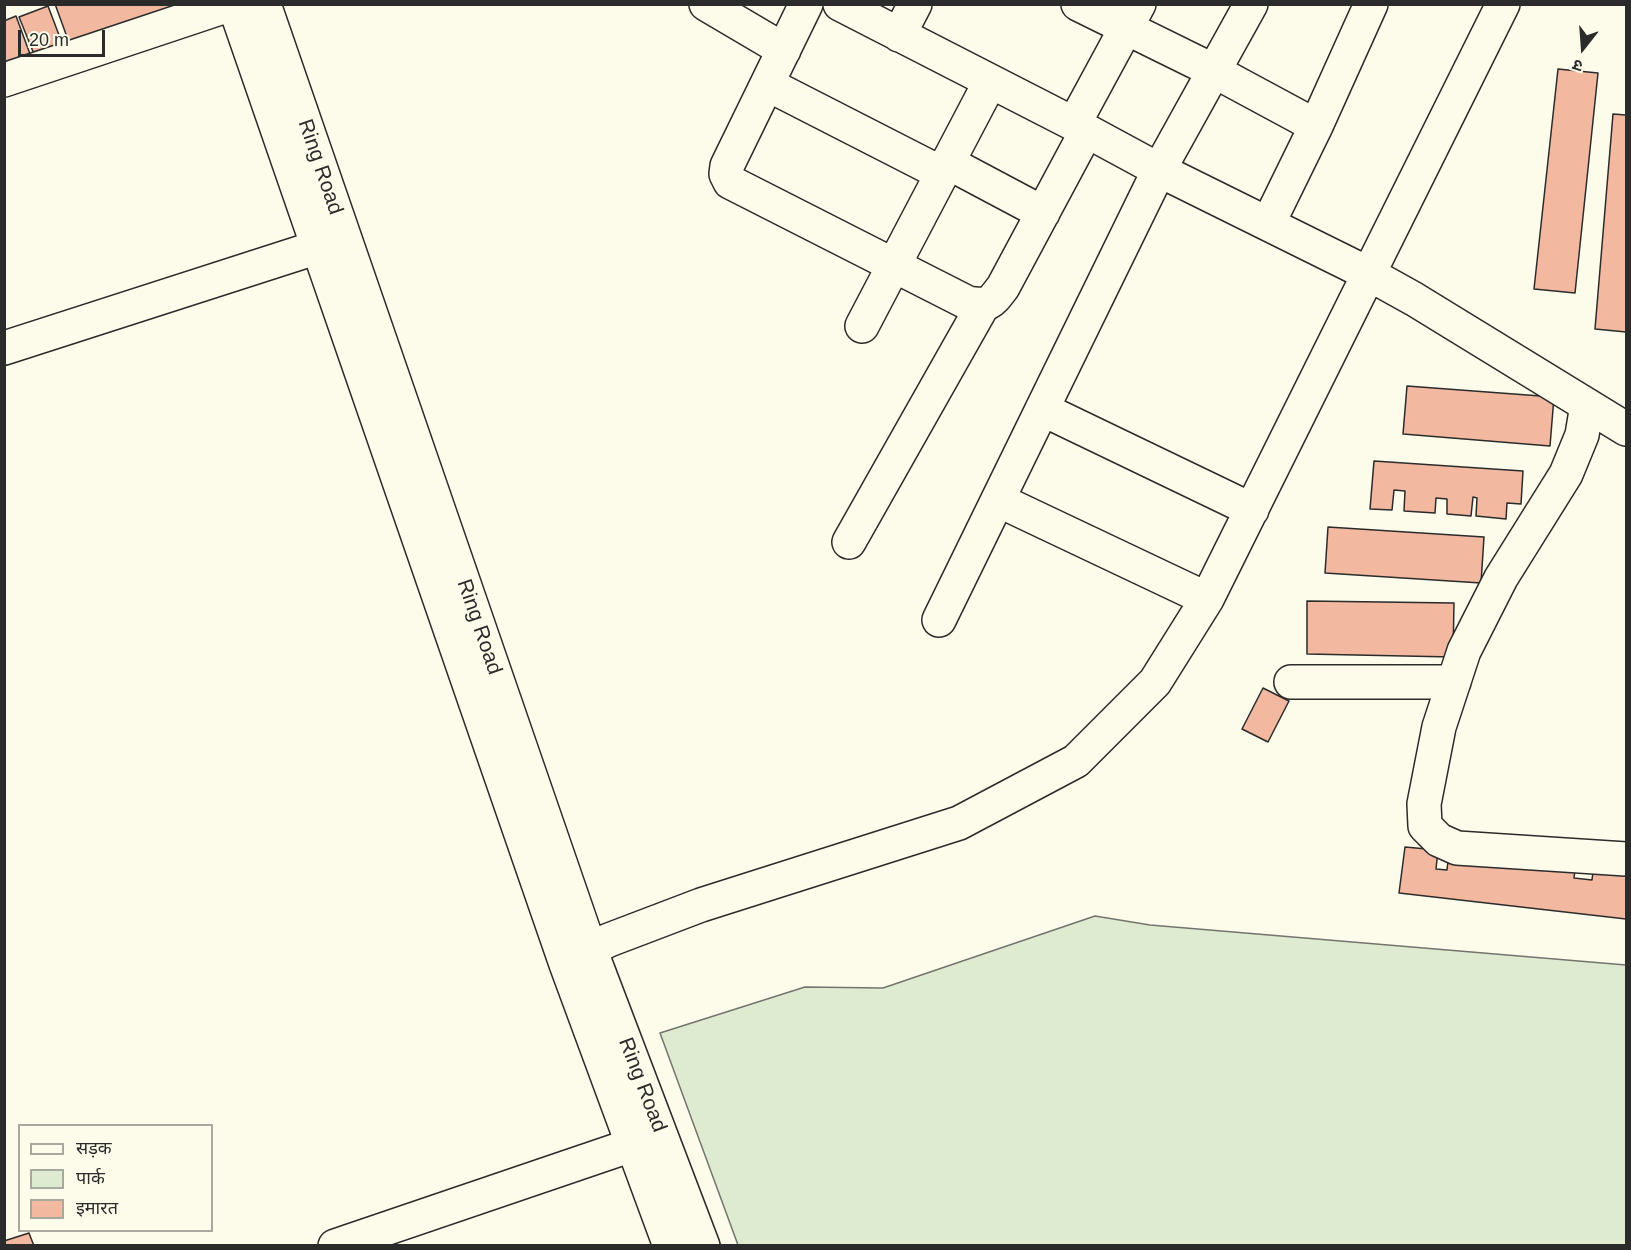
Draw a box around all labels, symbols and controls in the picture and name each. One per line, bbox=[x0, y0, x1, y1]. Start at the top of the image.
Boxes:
scale bar bbox=[21, 18, 108, 56]
north arrow bbox=[1553, 18, 1613, 78]
text: 20 m bbox=[29, 30, 69, 50]
text: उ bbox=[1571, 56, 1585, 75]
street label: Ring Road bbox=[292, 116, 348, 218]
street label: Ring Road bbox=[451, 576, 507, 678]
street label: Ring Road bbox=[612, 1034, 672, 1136]
legend bbox=[18, 1124, 213, 1232]
text: सड़क bbox=[76, 1138, 112, 1158]
text: पार्क bbox=[76, 1168, 105, 1188]
text: इमारत bbox=[76, 1198, 118, 1218]

